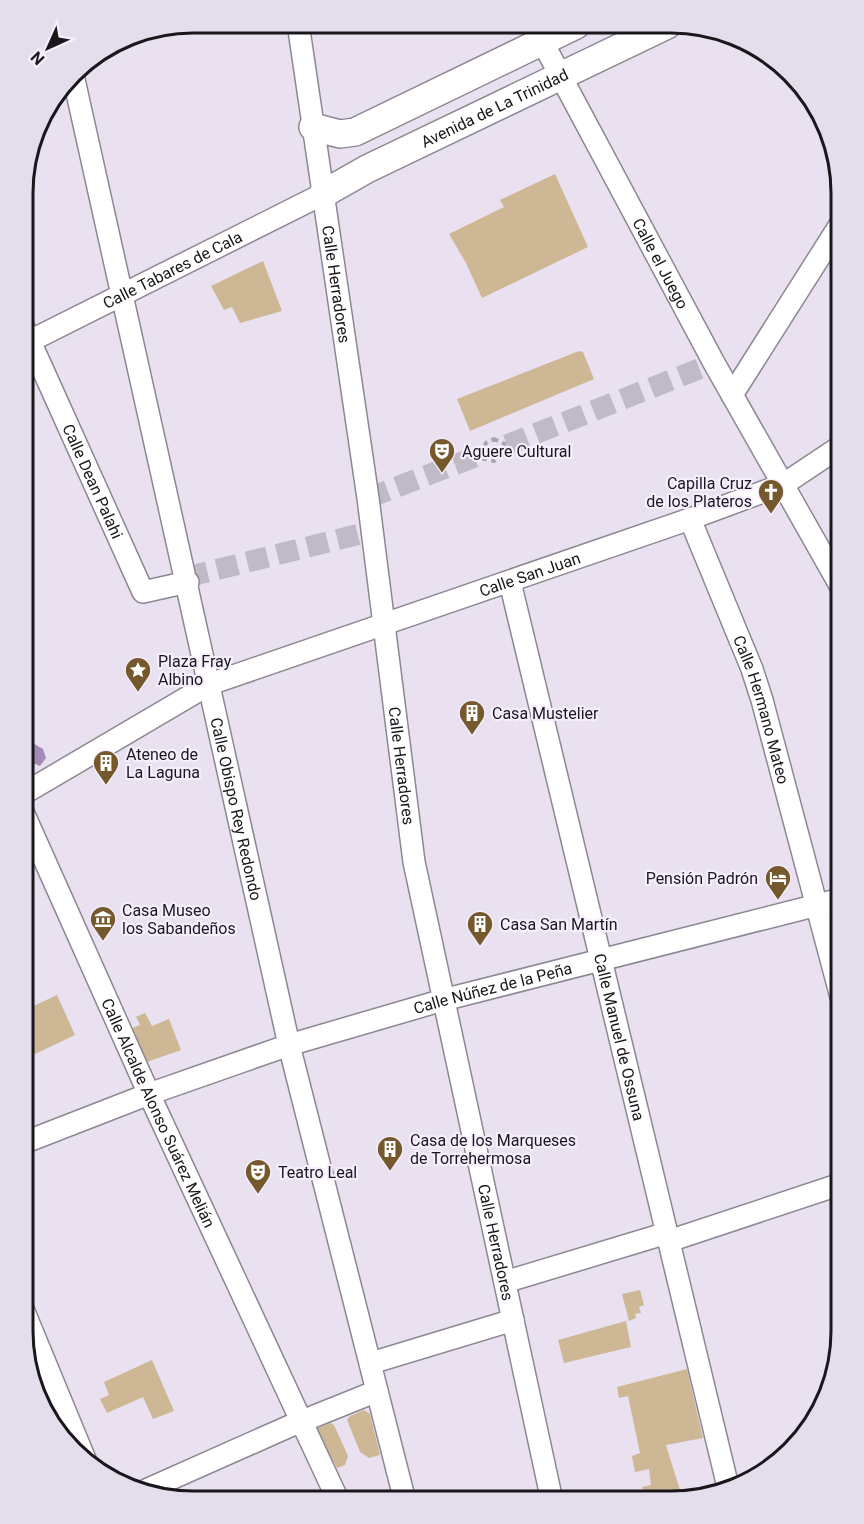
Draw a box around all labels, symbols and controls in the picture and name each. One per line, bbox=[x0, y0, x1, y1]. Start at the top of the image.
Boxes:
north arrow bbox=[18, 18, 78, 78]
text: N bbox=[27, 48, 48, 69]
street label: Avenida de La Trinidad bbox=[418, 64, 571, 151]
street label: Calle el Juego bbox=[629, 215, 693, 312]
street label: Calle Herradores bbox=[318, 224, 355, 344]
street label: Calle Tabares de Cala bbox=[100, 227, 245, 312]
street label: Calle Dean Palahi bbox=[59, 421, 127, 542]
theatre icon: Aguere Cultural bbox=[427, 436, 457, 474]
place label: Aguere Cultural bbox=[462, 442, 571, 461]
place label: Capilla Cruz de los Plateros bbox=[646, 474, 752, 511]
church icon: Capilla Cruz de los Plateros bbox=[756, 477, 786, 515]
street label: Calle San Juan bbox=[477, 548, 583, 600]
street label: Calle Hermano Mateo bbox=[730, 632, 793, 786]
place label: Plaza Fray Albino bbox=[158, 652, 232, 689]
place icon: Plaza Fray Albino bbox=[123, 655, 153, 693]
building icon: Casa Mustelier bbox=[457, 698, 487, 736]
place label: Casa Mustelier bbox=[492, 704, 599, 723]
street label: Calle Herradores bbox=[385, 706, 419, 826]
street label: Calle Obispo Rey Redondo bbox=[207, 716, 266, 902]
place label: Ateneo de La Laguna bbox=[126, 745, 200, 782]
building icon: Ateneo de La Laguna bbox=[91, 748, 121, 786]
hotel icon: Pensión Padrón bbox=[763, 863, 793, 901]
place label: Pensión Padrón bbox=[646, 869, 758, 888]
place label: Casa Museo los Sabandeños bbox=[122, 901, 236, 938]
museum icon: Casa Museo los Sabandeños bbox=[88, 904, 118, 942]
building icon: Casa San Martín bbox=[465, 909, 495, 947]
place label: Casa San Martín bbox=[500, 915, 618, 934]
street label: Calle Manuel de Ossuna bbox=[590, 951, 649, 1123]
street label: Calle Núñez de la Peña bbox=[411, 958, 574, 1018]
street label: Calle Alcalde Alonso Suárez Melián bbox=[98, 995, 219, 1231]
place label: Casa de los Marqueses de Torrehermosa bbox=[410, 1131, 576, 1168]
building icon: Casa de los Marqueses de Torrehermosa bbox=[375, 1134, 405, 1172]
theatre icon: Teatro Leal bbox=[243, 1157, 273, 1195]
place label: Teatro Leal bbox=[278, 1163, 357, 1182]
street label: Calle Herradores bbox=[474, 1182, 518, 1302]

